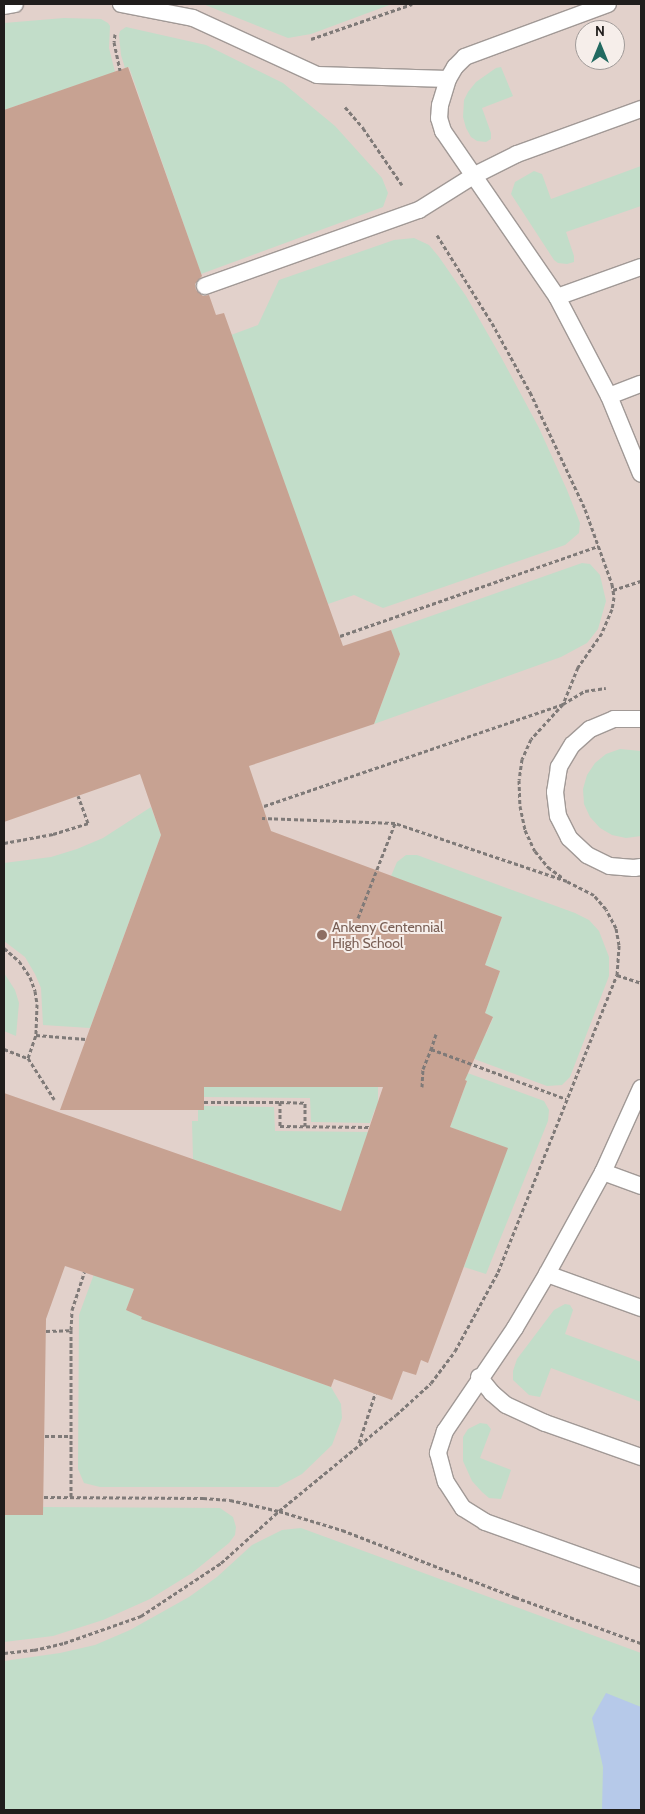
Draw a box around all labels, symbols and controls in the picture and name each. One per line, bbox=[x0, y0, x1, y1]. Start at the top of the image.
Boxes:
north arrow bbox=[575, 20, 625, 70]
text: N bbox=[595, 22, 605, 40]
place label: Ankeny Centennial High School bbox=[332, 919, 443, 952]
marker: Ankeny Centennial High School bbox=[316, 929, 328, 941]

